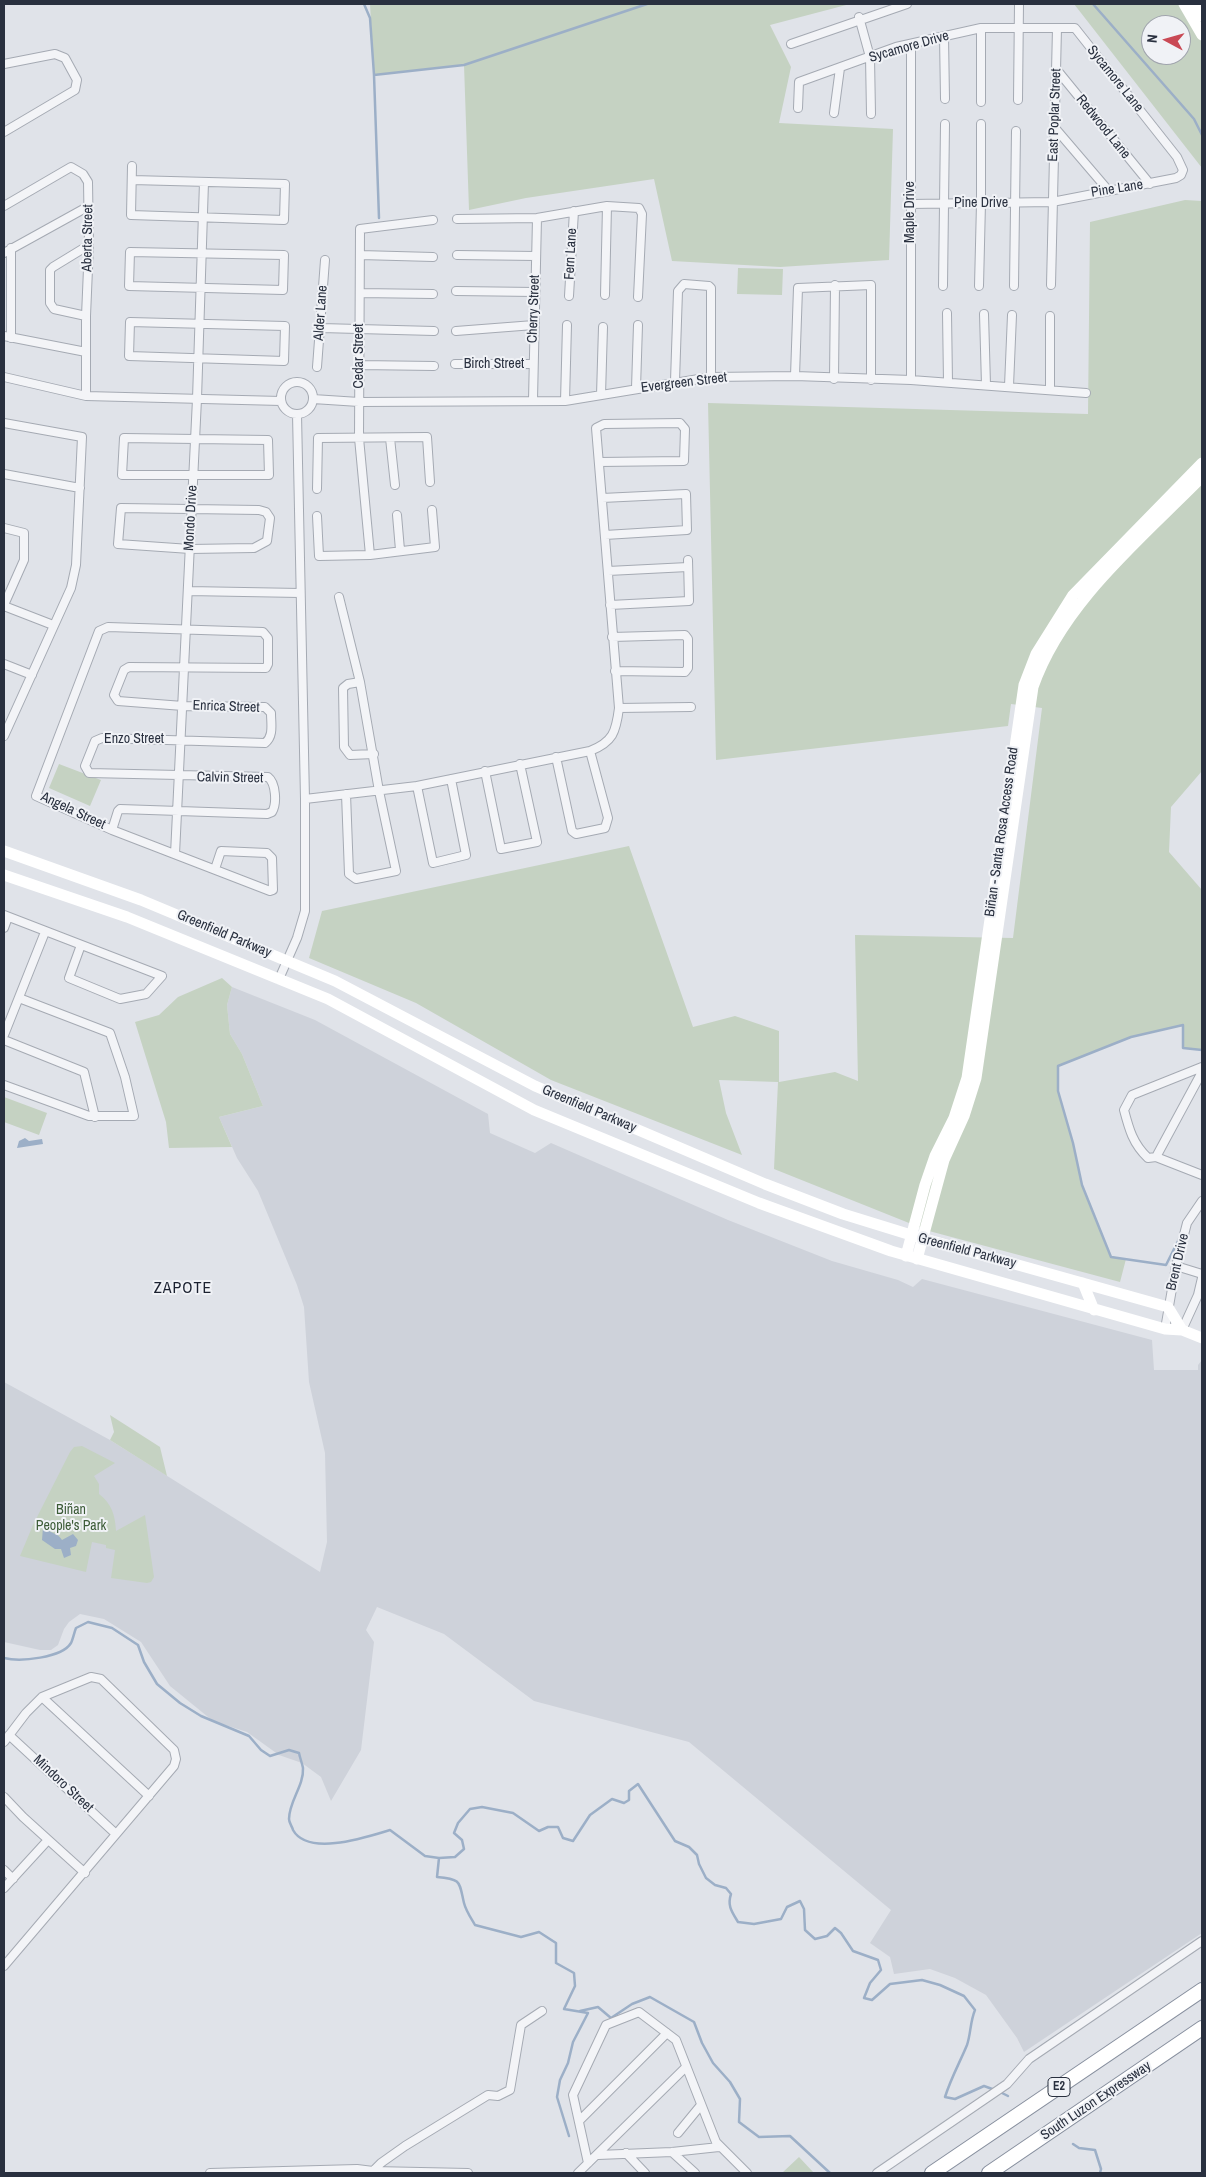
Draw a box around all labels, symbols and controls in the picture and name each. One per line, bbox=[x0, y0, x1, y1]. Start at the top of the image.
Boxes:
north arrow bbox=[1141, 15, 1191, 65]
street label: Sycamore Drive bbox=[867, 28, 951, 66]
text: N bbox=[1143, 33, 1161, 44]
street label: Sycamore Lane bbox=[1083, 42, 1147, 116]
street label: East Poplar Street bbox=[1045, 68, 1065, 162]
street label: Redwood Lane bbox=[1072, 92, 1134, 162]
street label: Pine Lane bbox=[1090, 177, 1144, 201]
street label: Maple Drive bbox=[902, 181, 918, 243]
street label: Pine Drive bbox=[954, 195, 1008, 211]
street label: Aberta Street bbox=[79, 204, 97, 272]
street label: Fern Lane bbox=[561, 228, 581, 280]
street label: Cherry Street bbox=[524, 275, 544, 343]
street label: Alder Lane bbox=[311, 285, 331, 341]
street label: Cedar Street bbox=[351, 323, 367, 389]
street label: Birch Street bbox=[464, 356, 524, 372]
street label: Evergreen Street bbox=[640, 369, 728, 397]
street label: Mondo Drive bbox=[181, 485, 201, 551]
street label: Enrica Street bbox=[192, 697, 260, 717]
street label: Enzo Street bbox=[104, 731, 164, 747]
street label: Biñan - Santa Rosa Access Road bbox=[982, 746, 1022, 918]
street label: Calvin Street bbox=[197, 769, 263, 787]
street label: Angela Street bbox=[38, 789, 108, 833]
street label: Greenfield Parkway bbox=[174, 907, 274, 961]
street label: Greenfield Parkway bbox=[539, 1082, 639, 1136]
street label: Greenfield Parkway bbox=[916, 1230, 1018, 1272]
street label: Brent Drive bbox=[1163, 1232, 1193, 1292]
district label: ZAPOTE bbox=[153, 1279, 213, 1299]
park label: Biñan People's Park bbox=[36, 1502, 106, 1534]
street label: Mindoro Street bbox=[30, 1752, 96, 1816]
street label: South Luzon Expressway bbox=[1038, 2058, 1154, 2144]
road number: E2 bbox=[1048, 2078, 1070, 2096]

